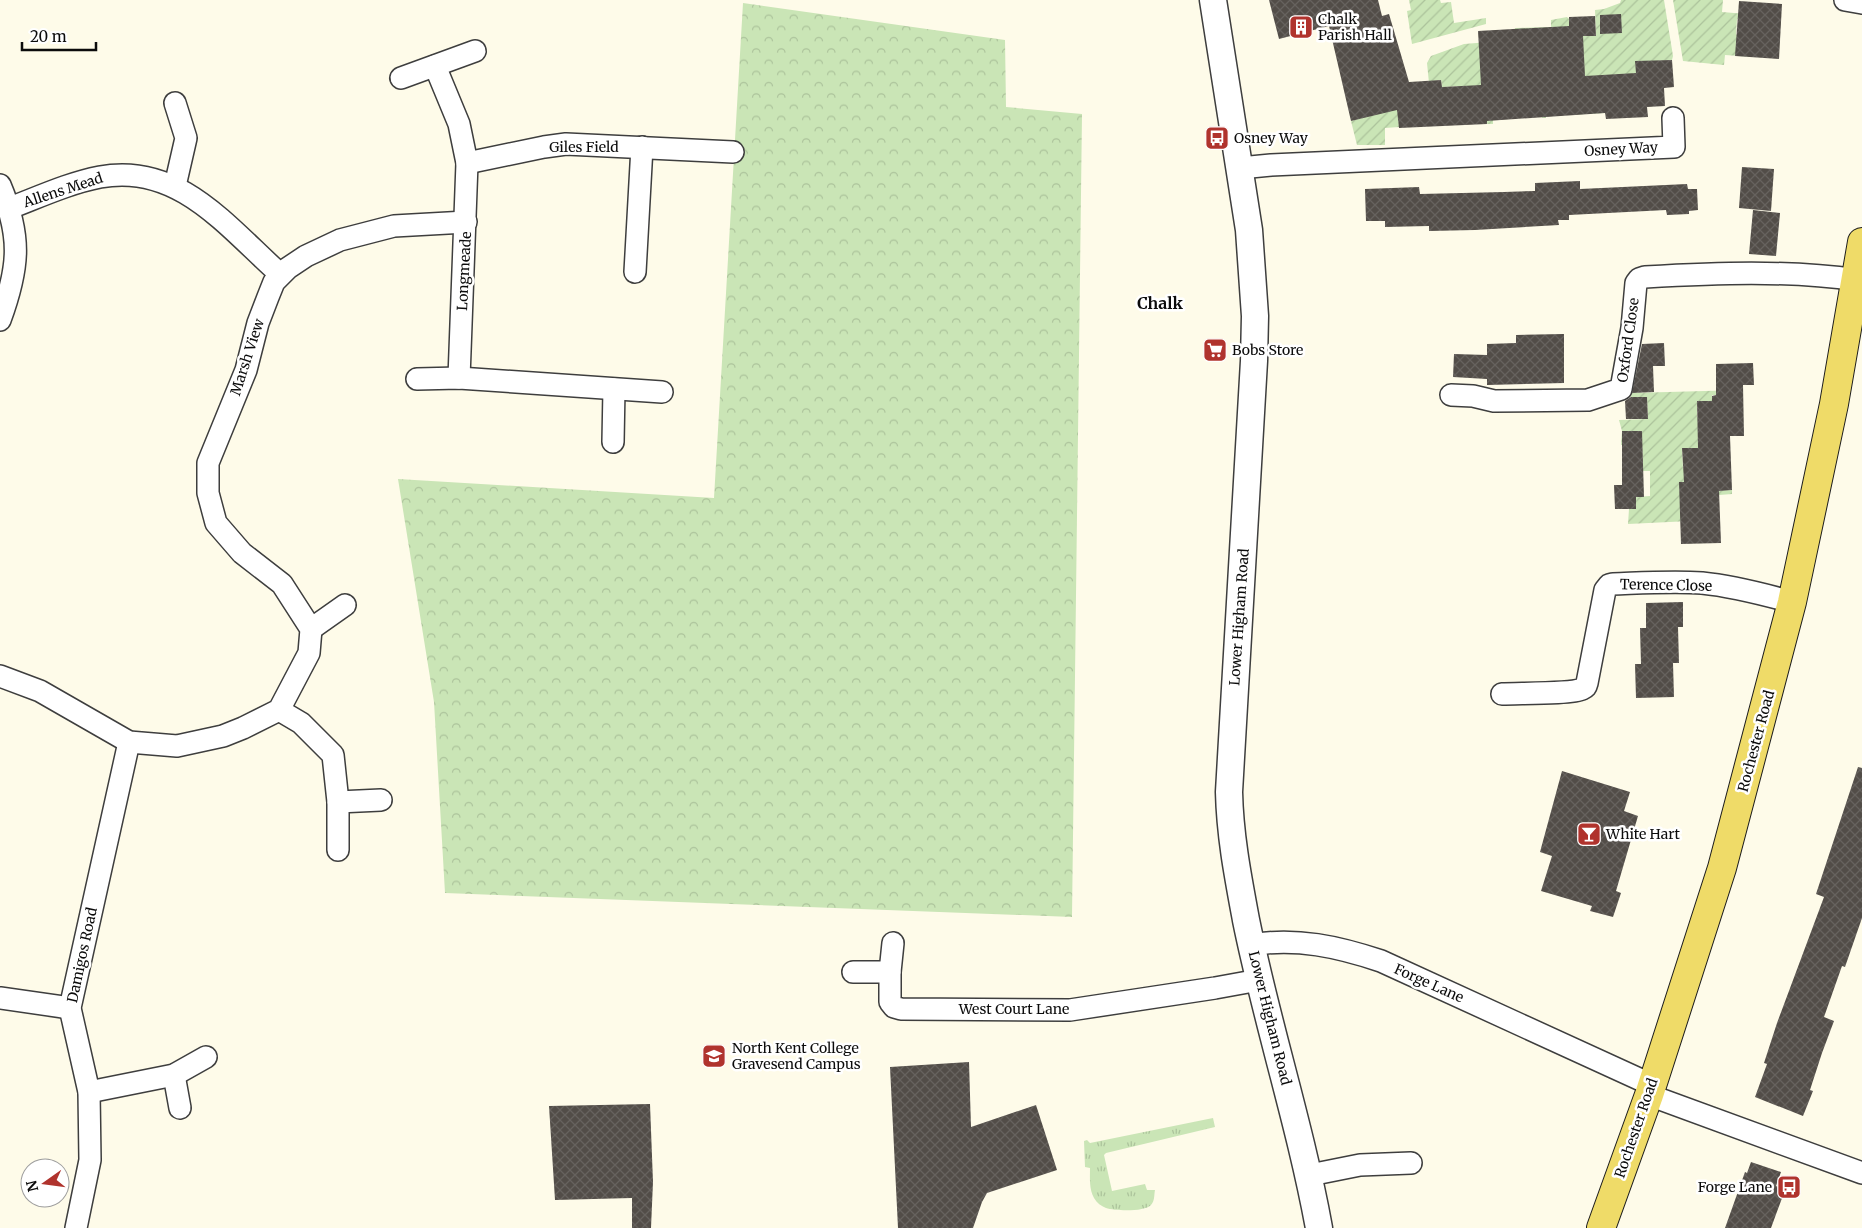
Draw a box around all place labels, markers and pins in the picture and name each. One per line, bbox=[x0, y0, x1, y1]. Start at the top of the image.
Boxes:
place label: Chalk Parish Hall bbox=[1318, 10, 1392, 44]
building icon: Chalk Parish Hall bbox=[1288, 14, 1314, 40]
bus stop icon: Osney Way bbox=[1204, 125, 1230, 151]
place label: Osney Way bbox=[1234, 129, 1309, 147]
supermarket icon: Bobs Store bbox=[1202, 337, 1228, 363]
place label: Bobs Store bbox=[1232, 341, 1303, 359]
bar icon: White Hart bbox=[1576, 821, 1602, 847]
place label: White Hart bbox=[1605, 825, 1681, 843]
place label: North Kent College Gravesend Campus bbox=[732, 1039, 861, 1073]
school or university icon: North Kent College Gravesend Campus bbox=[701, 1043, 727, 1069]
bus stop icon: Forge Lane bbox=[1776, 1174, 1802, 1200]
place label: Forge Lane bbox=[1698, 1178, 1772, 1196]

